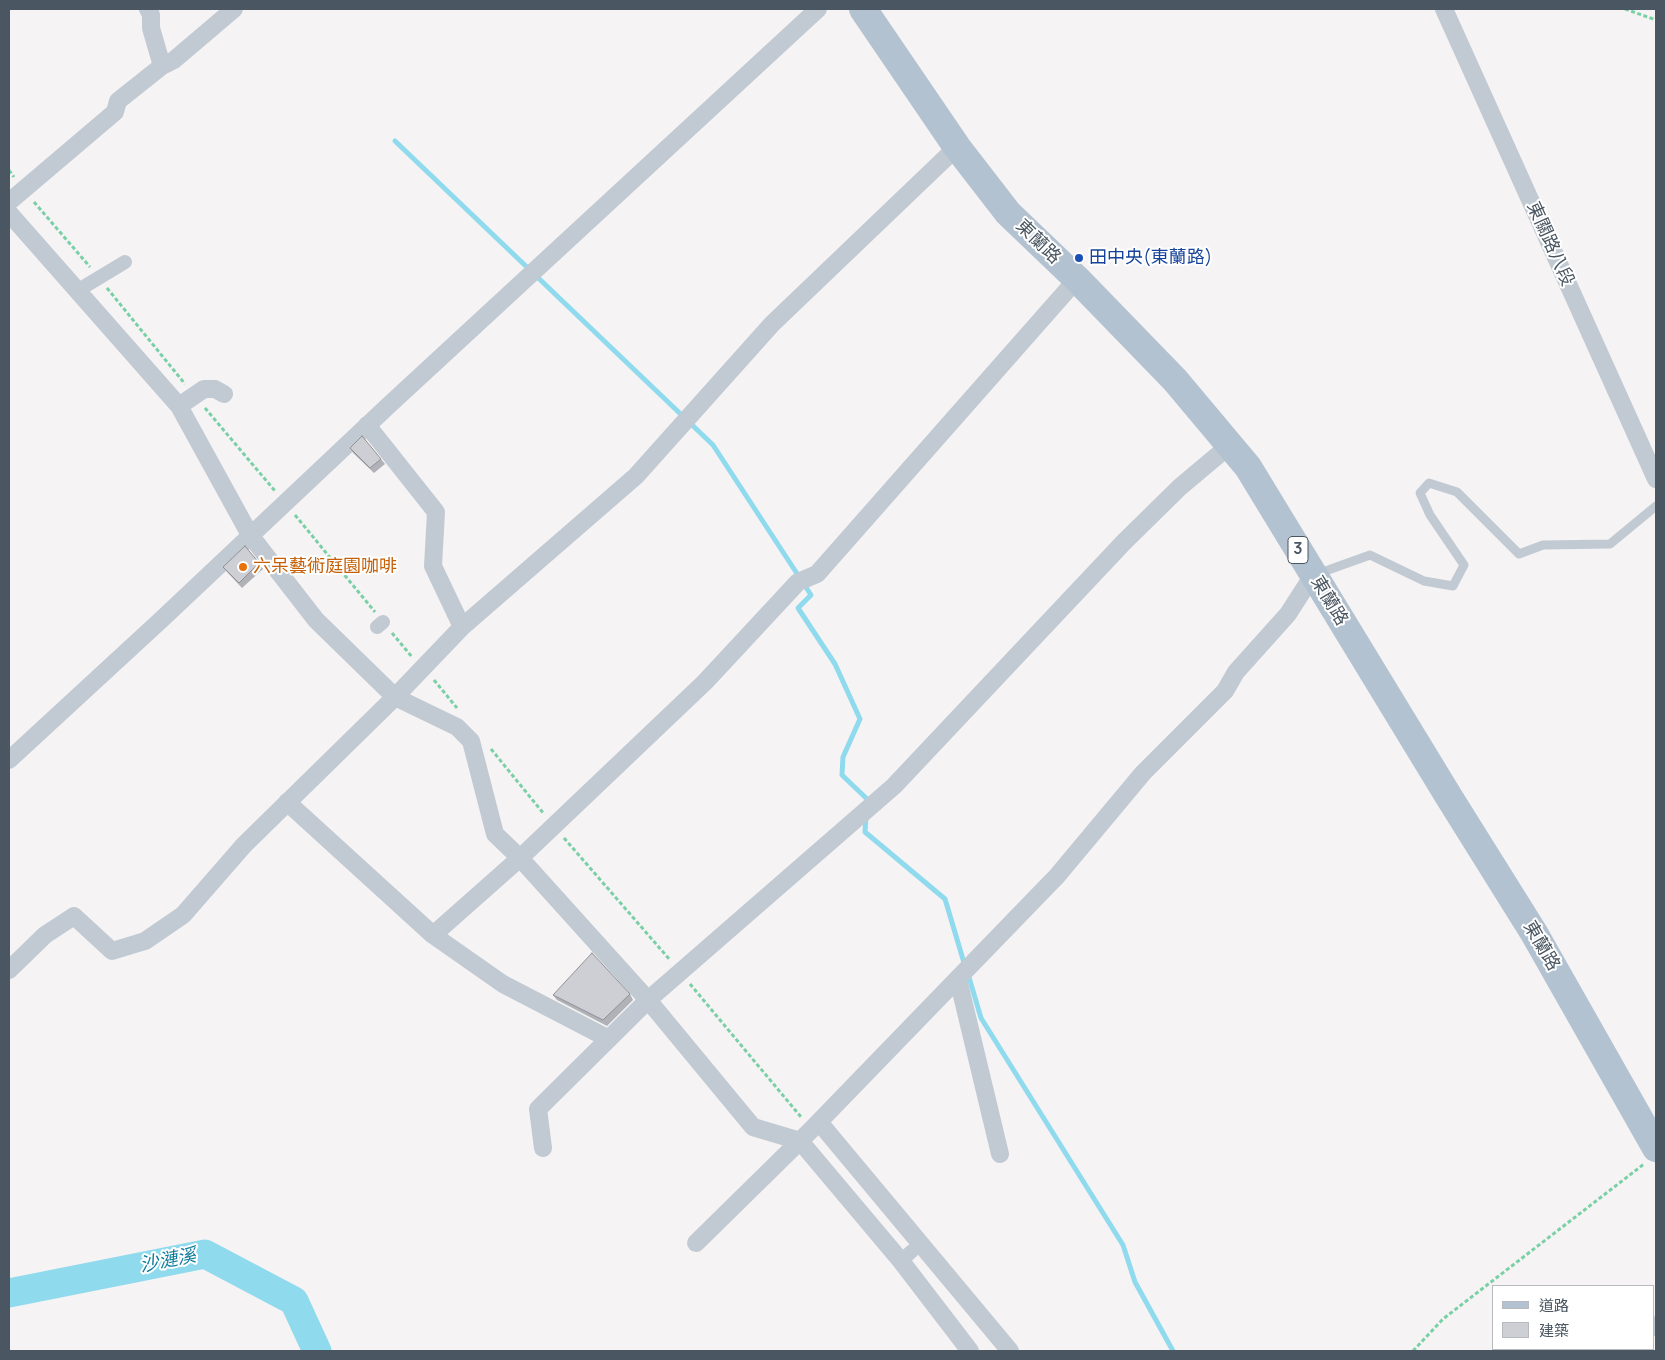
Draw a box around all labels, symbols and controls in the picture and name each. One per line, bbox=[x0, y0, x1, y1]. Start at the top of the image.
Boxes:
street label: 東關路八段 bbox=[1522, 198, 1578, 290]
street label: 東蘭路 bbox=[1011, 215, 1065, 269]
place label: 田中央(東蘭路) bbox=[1089, 247, 1212, 269]
marker: 田中央(東蘭路) bbox=[1073, 252, 1085, 264]
road number: 3 bbox=[1288, 536, 1308, 564]
place label: 六呆藝術庭園咖啡 bbox=[253, 556, 397, 578]
marker: 六呆藝術庭園咖啡 bbox=[237, 561, 249, 573]
street label: 東蘭路 bbox=[1306, 572, 1352, 630]
street label: 東蘭路 bbox=[1518, 917, 1564, 975]
water label: 沙漣溪 bbox=[138, 1244, 198, 1278]
legend bbox=[1492, 1285, 1655, 1350]
text: 道路 bbox=[1539, 1295, 1569, 1316]
text: 建築 bbox=[1539, 1320, 1569, 1341]

